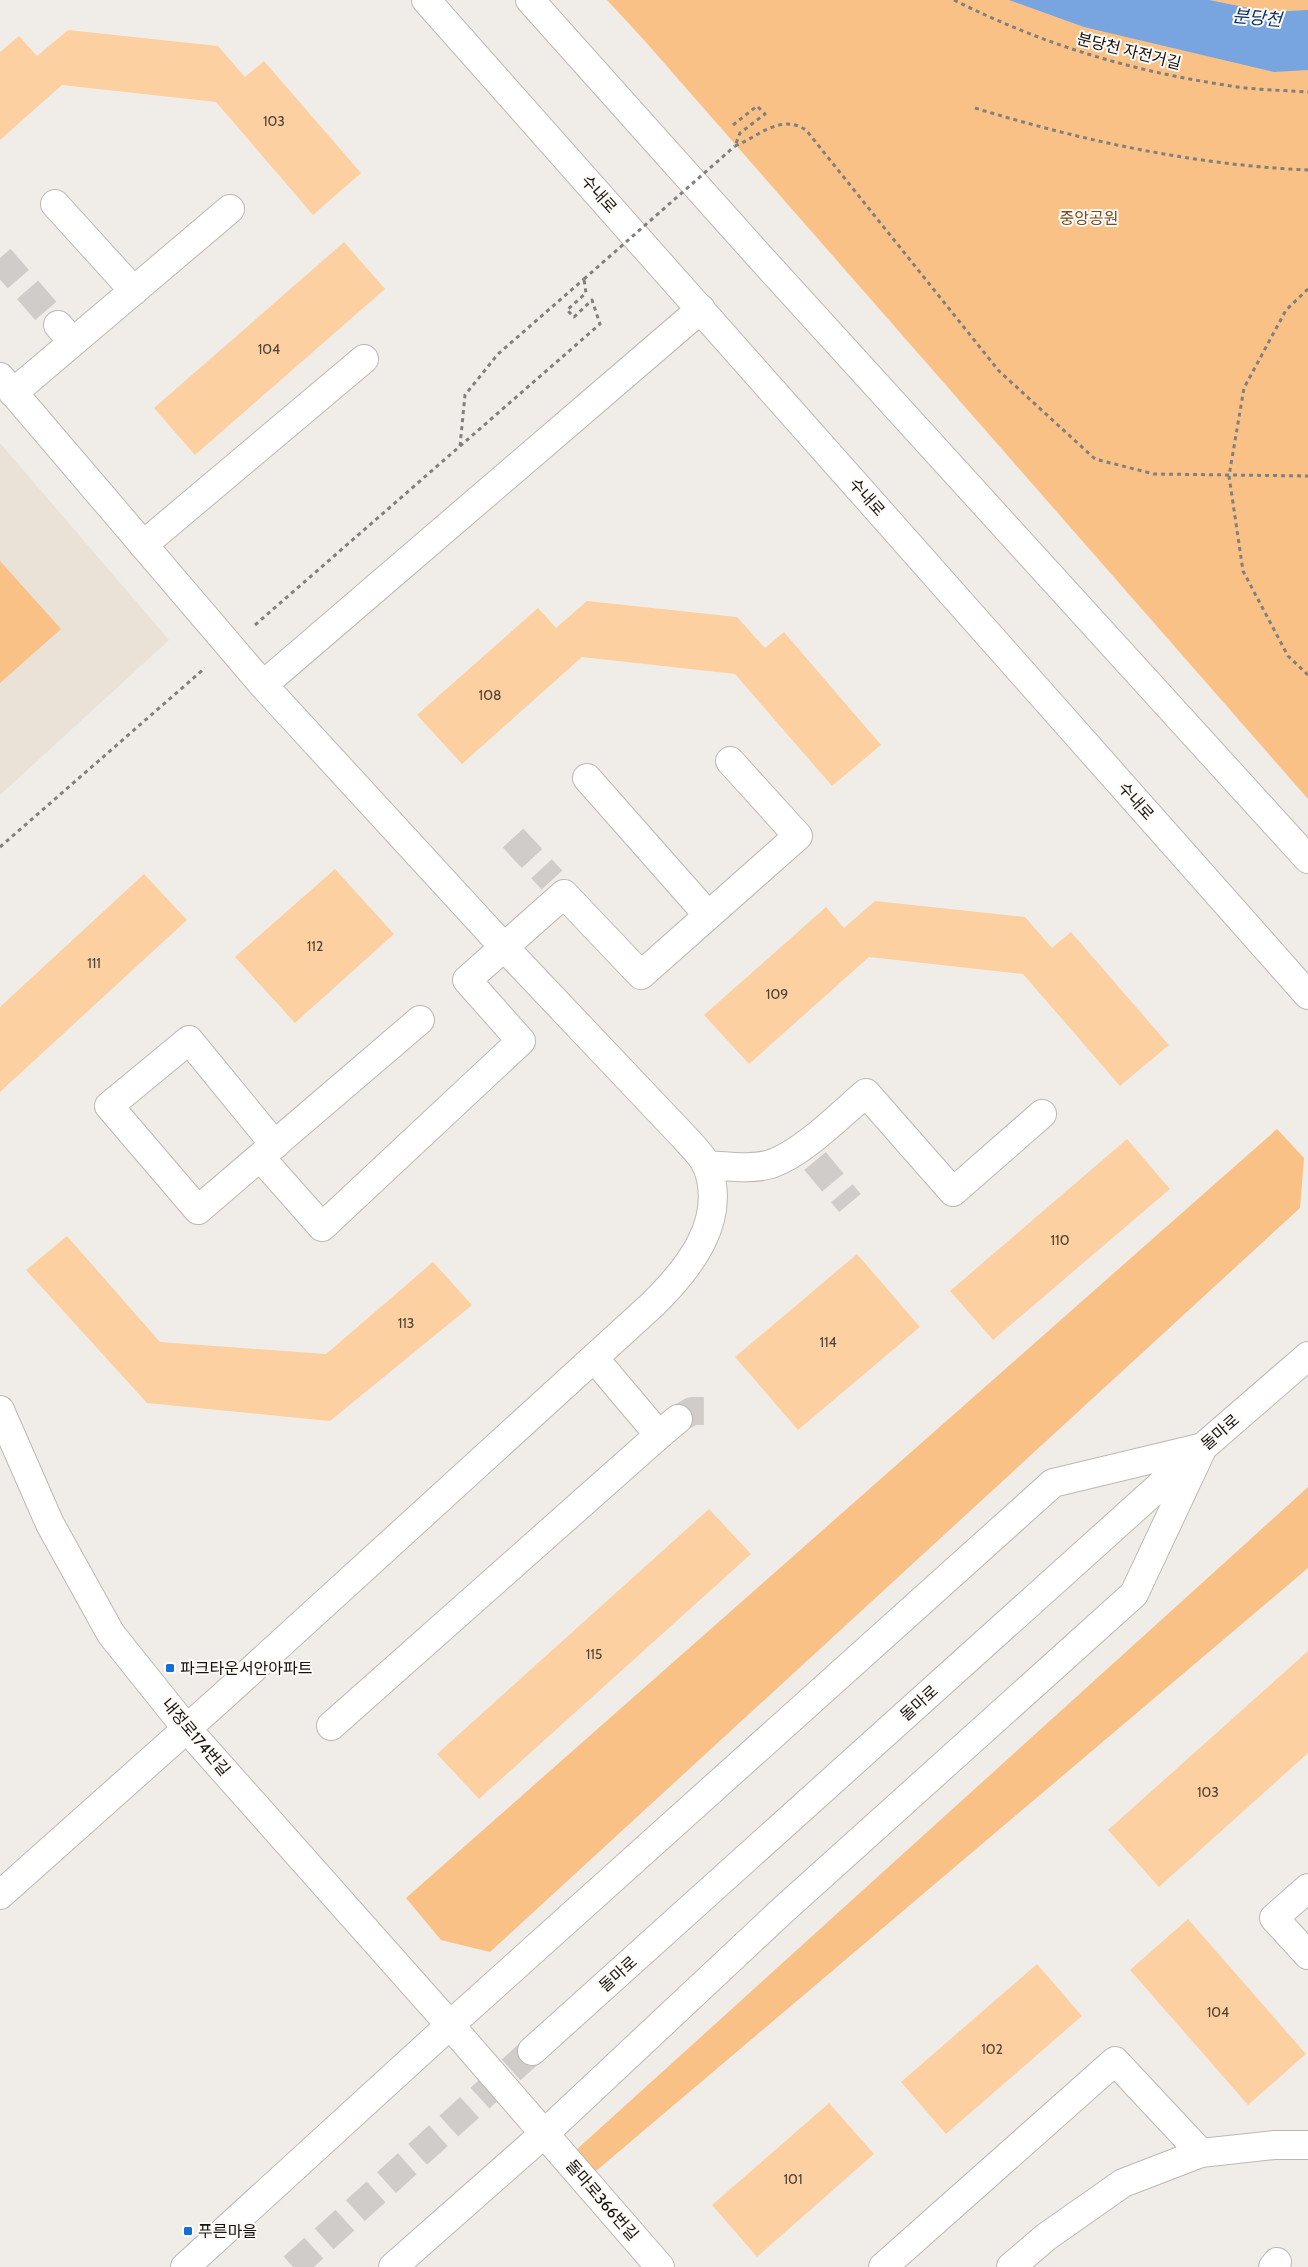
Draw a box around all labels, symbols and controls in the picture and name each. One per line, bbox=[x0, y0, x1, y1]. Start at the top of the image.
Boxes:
water label: 분당천 bbox=[1231, 5, 1285, 31]
street label: 분당천 자전거길 bbox=[1075, 29, 1183, 73]
house number: 103 bbox=[263, 112, 285, 130]
street label: 수내로 bbox=[577, 171, 621, 217]
park label: 중앙공원 bbox=[1060, 209, 1118, 228]
house number: 104 bbox=[258, 340, 280, 358]
street label: 수내로 bbox=[845, 474, 889, 520]
house number: 108 bbox=[479, 686, 501, 704]
street label: 수내로 bbox=[1114, 778, 1158, 824]
house number: 112 bbox=[307, 937, 323, 955]
house number: 111 bbox=[87, 954, 101, 972]
house number: 109 bbox=[766, 985, 788, 1003]
house number: 110 bbox=[1051, 1231, 1070, 1249]
house number: 113 bbox=[398, 1314, 414, 1332]
house number: 114 bbox=[819, 1333, 837, 1351]
street label: 돌마로 bbox=[1197, 1410, 1243, 1454]
house number: 115 bbox=[586, 1645, 602, 1663]
place label: 파크타운서안아파트 bbox=[180, 1659, 312, 1678]
marker: 파크타운서안아파트 bbox=[164, 1662, 176, 1674]
street label: 돌마로 bbox=[896, 1681, 942, 1725]
street label: 내정로174번길 bbox=[158, 1694, 234, 1780]
house number: 103 bbox=[1197, 1783, 1219, 1801]
street label: 돌마로 bbox=[595, 1952, 641, 1996]
house number: 104 bbox=[1207, 2003, 1229, 2021]
house number: 102 bbox=[981, 2040, 1003, 2058]
street label: 돌마로366번길 bbox=[562, 2156, 642, 2244]
house number: 101 bbox=[784, 2170, 802, 2188]
place label: 푸른마을 bbox=[198, 2222, 257, 2241]
marker: 푸른마을 bbox=[182, 2225, 194, 2237]

